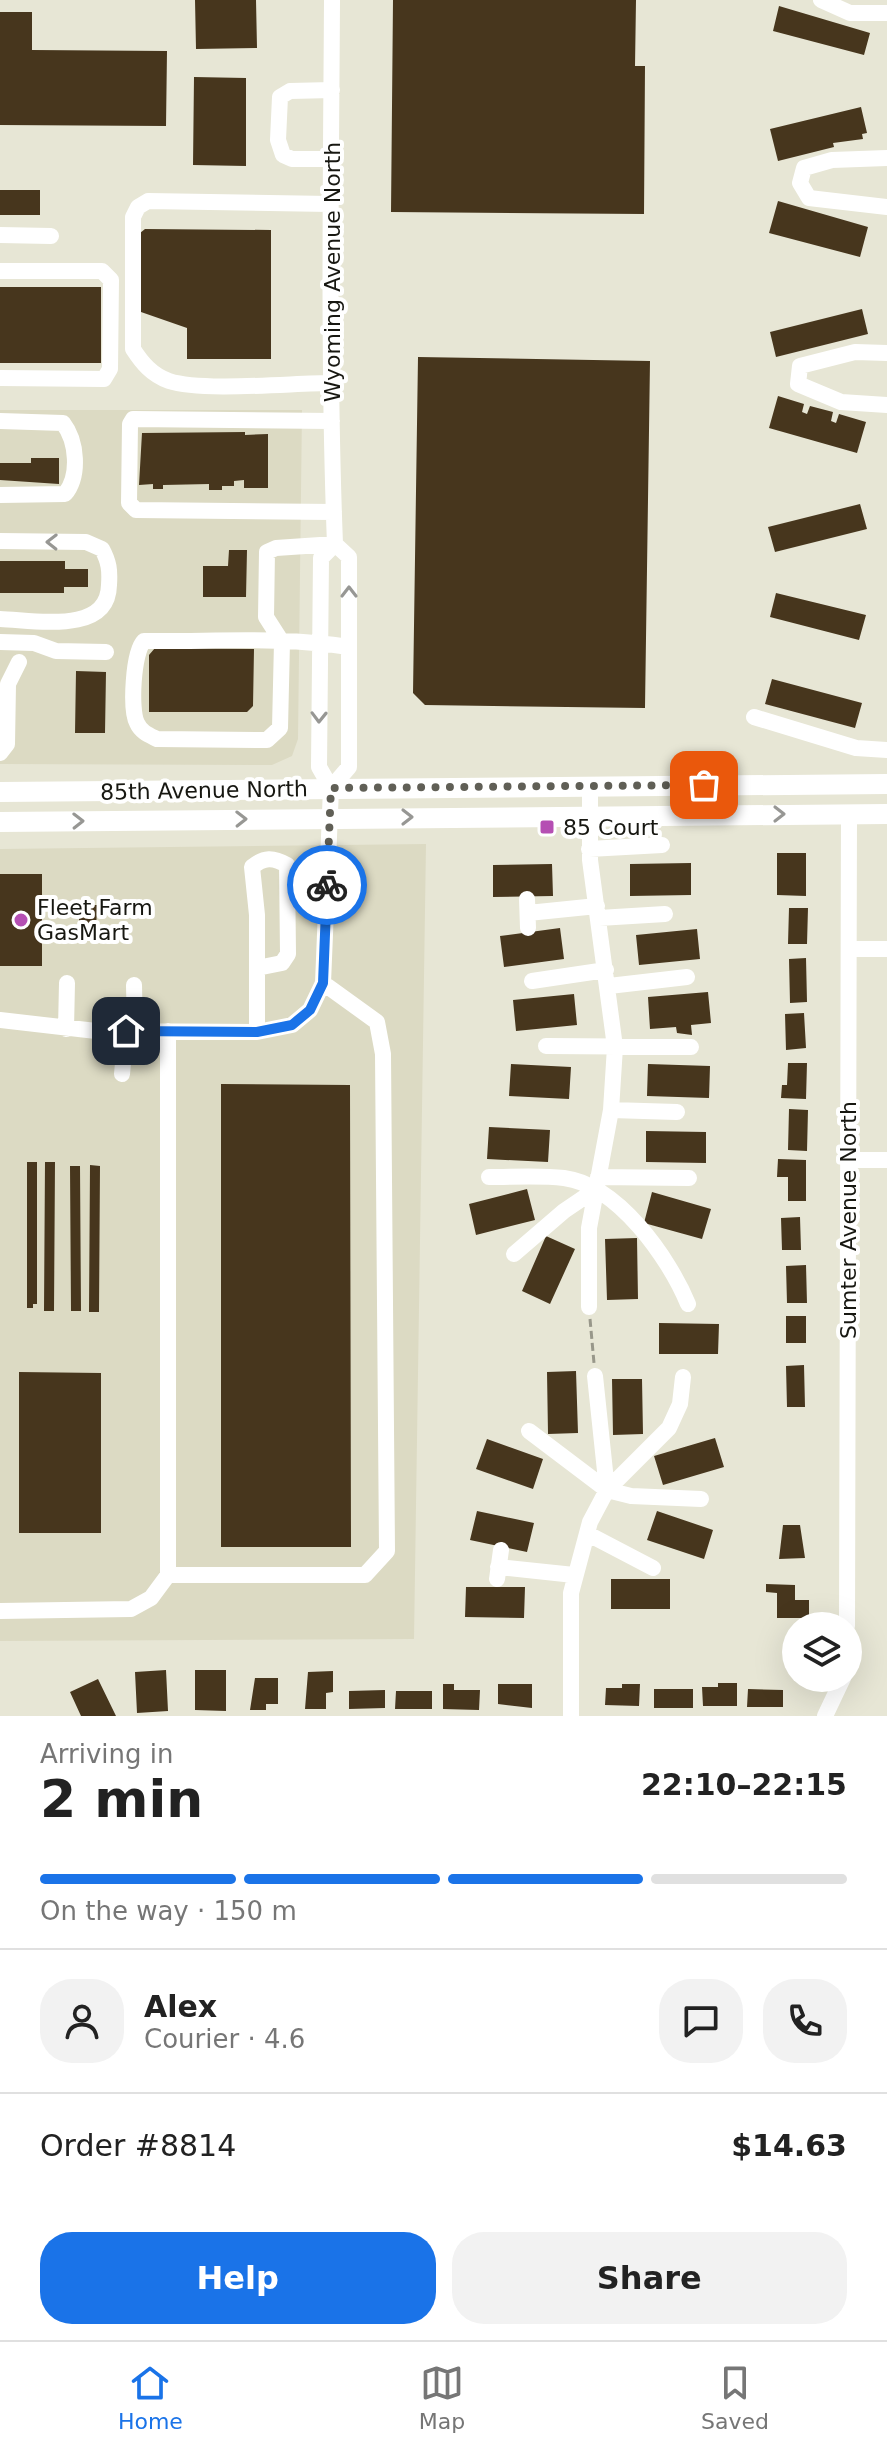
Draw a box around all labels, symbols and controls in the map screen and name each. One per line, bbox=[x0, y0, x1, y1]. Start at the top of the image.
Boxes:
street label: Wyoming Avenue North bbox=[320, 142, 345, 402]
one-way arrow bbox=[45, 533, 58, 550]
one-way arrow bbox=[340, 585, 358, 598]
one-way arrow bbox=[310, 711, 328, 724]
pin bbox=[670, 751, 738, 819]
icon: bag bbox=[682, 763, 726, 807]
street label: 85th Avenue North bbox=[100, 776, 308, 805]
one-way arrow bbox=[773, 805, 786, 823]
one-way arrow bbox=[401, 809, 414, 826]
one-way arrow bbox=[235, 810, 248, 828]
one-way arrow bbox=[72, 812, 85, 830]
place label: 85 Court bbox=[563, 815, 659, 840]
marker: 85 Court bbox=[538, 818, 556, 836]
courier bbox=[287, 845, 367, 925]
icon: bike bbox=[305, 863, 349, 907]
place label: Fleet Farm GasMart bbox=[37, 895, 153, 945]
marker: Fleet Farm GasMart bbox=[12, 911, 30, 929]
pin bbox=[92, 997, 160, 1065]
icon: home bbox=[104, 1009, 148, 1053]
street label: Sumter Avenue North bbox=[836, 1101, 861, 1339]
map controls bbox=[782, 1612, 862, 1692]
button: layers bbox=[782, 1612, 862, 1692]
text: Arriving in bbox=[40, 1739, 174, 1769]
text: 22:10–22:15 bbox=[641, 1767, 847, 1802]
text: 2 min bbox=[40, 1769, 203, 1829]
text: On the way · 150 m bbox=[40, 1896, 297, 1926]
button: person bbox=[40, 1979, 124, 2063]
button: chat bbox=[659, 1979, 743, 2063]
button: phone bbox=[763, 1979, 847, 2063]
text: Alex bbox=[144, 1989, 217, 2024]
text: Courier · 4.6 bbox=[144, 2024, 305, 2054]
text: Order #8814 bbox=[40, 2128, 236, 2163]
text: $14.63 bbox=[731, 2128, 847, 2163]
button: Help bbox=[40, 2232, 436, 2324]
button: Share bbox=[452, 2232, 847, 2324]
tab: Home bbox=[118, 2361, 183, 2434]
tab: Map bbox=[419, 2361, 465, 2434]
tab: Saved bbox=[701, 2361, 769, 2434]

